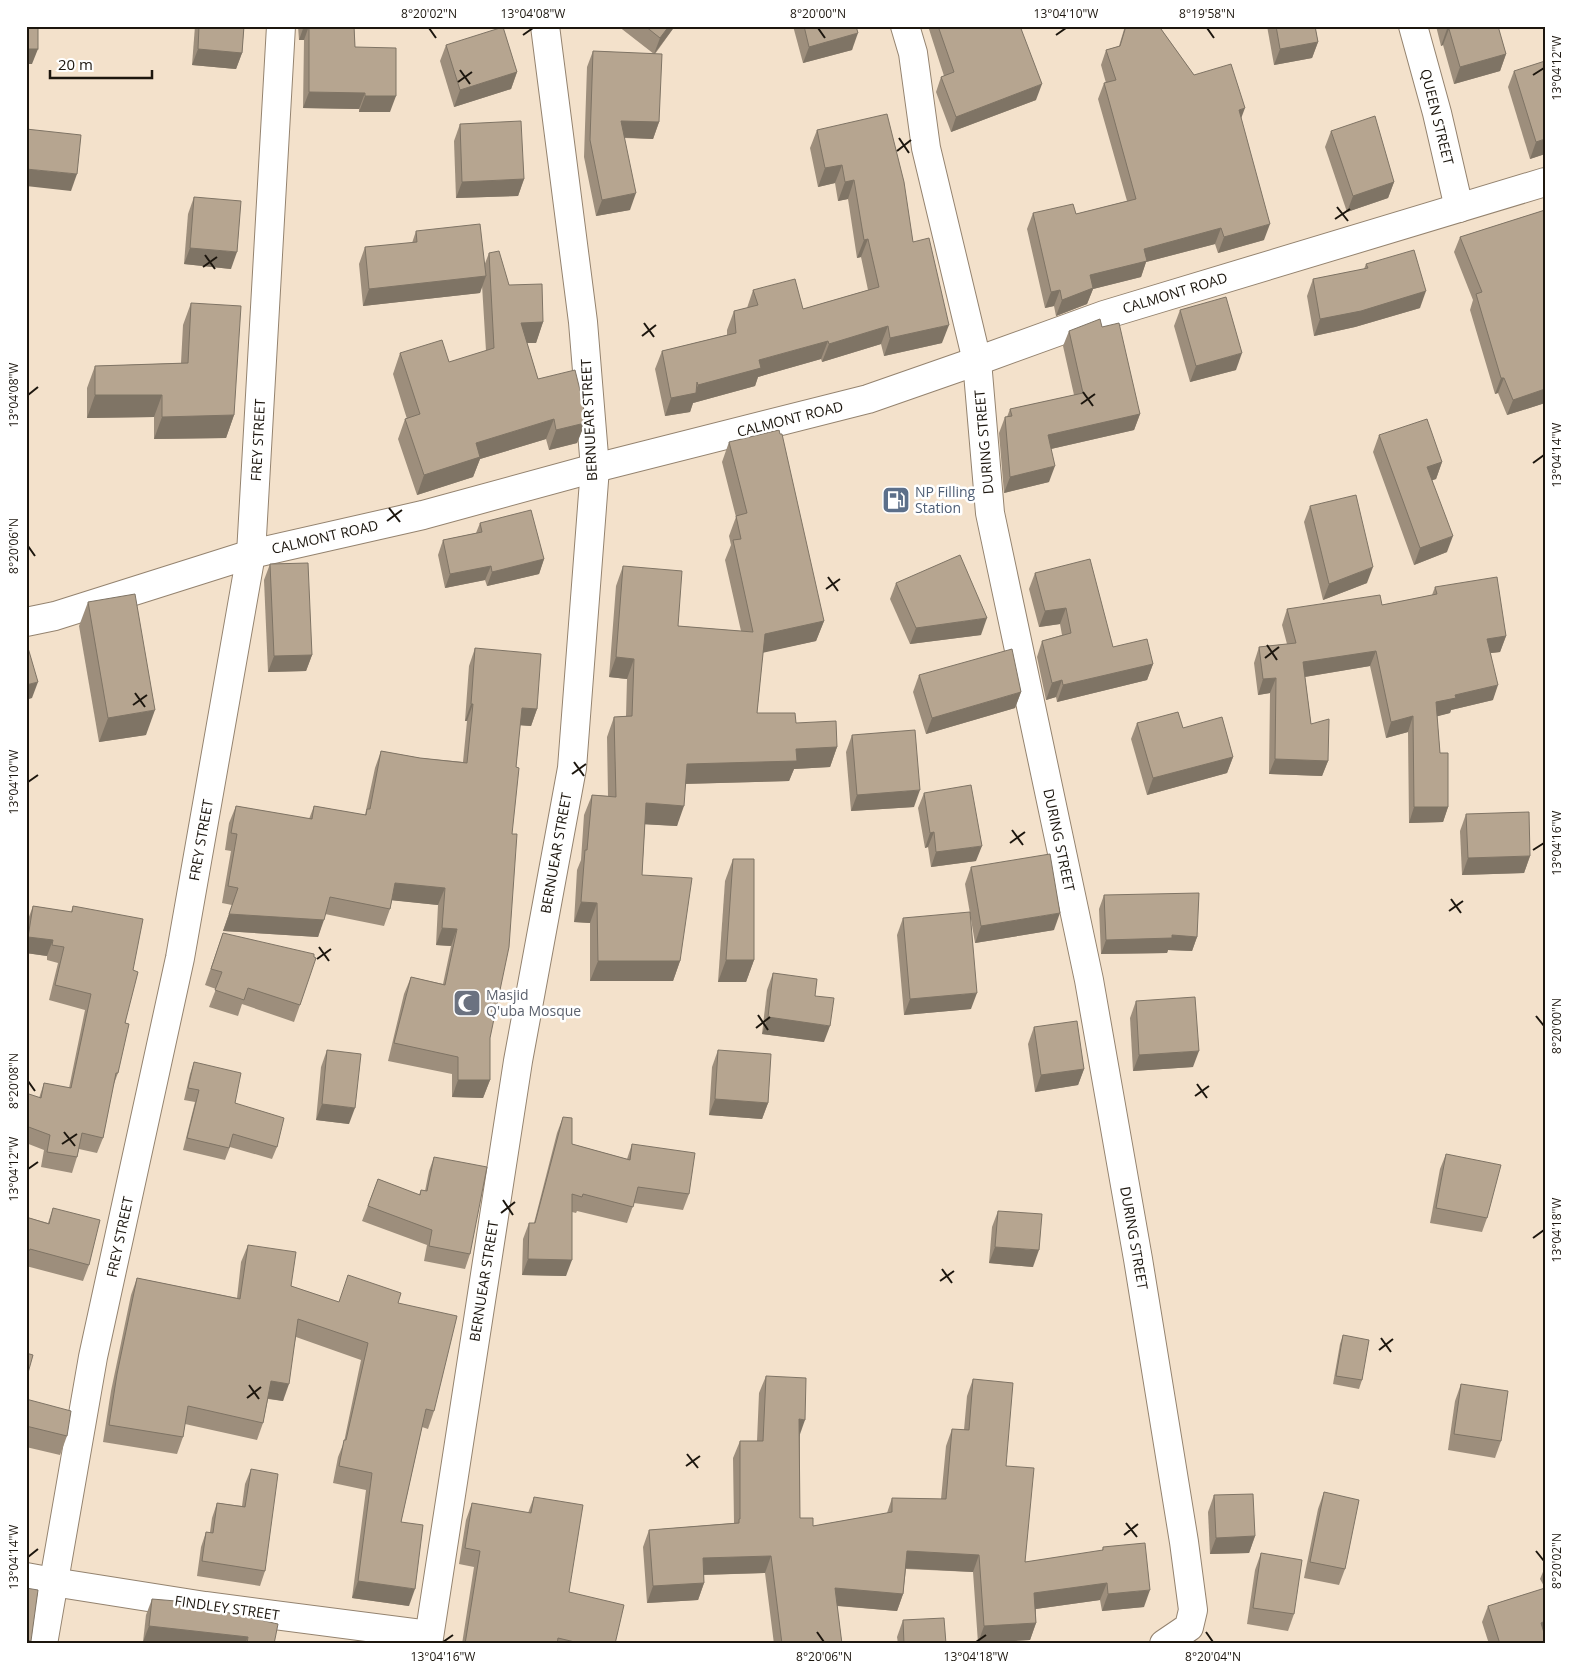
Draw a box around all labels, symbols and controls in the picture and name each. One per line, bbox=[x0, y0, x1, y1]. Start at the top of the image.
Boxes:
text: 8°20'02"N bbox=[401, 5, 457, 22]
text: 13°04'08"W bbox=[501, 5, 565, 22]
text: 8°20'00"N bbox=[790, 5, 846, 22]
text: 13°04'10"W bbox=[1034, 5, 1098, 22]
text: 8°19'58"N bbox=[1179, 5, 1235, 22]
text: 13°04'12"W bbox=[1548, 36, 1565, 100]
scale bar bbox=[50, 48, 152, 80]
text: 20 m bbox=[58, 54, 93, 74]
street label: QUEEN STREET bbox=[1416, 67, 1459, 167]
street label: CALMONT ROAD bbox=[1120, 268, 1230, 318]
street label: BERNUEAR STREET bbox=[576, 358, 601, 482]
text: 13°04'08"W bbox=[5, 363, 22, 427]
street label: DURING STREET bbox=[969, 389, 998, 495]
street label: CALMONT ROAD bbox=[735, 396, 845, 441]
street label: FREY STREET bbox=[246, 398, 269, 482]
text: 13°04'14"W bbox=[1548, 423, 1565, 487]
place label: NP Filling Station bbox=[915, 482, 976, 517]
fuel station icon: NP Filling Station bbox=[881, 485, 911, 515]
street label: CALMONT ROAD bbox=[270, 515, 380, 558]
text: 8°20'06"N bbox=[5, 518, 22, 574]
text: 13°04'10"W bbox=[5, 750, 22, 814]
street label: DURING STREET bbox=[1039, 787, 1080, 893]
street label: BERNUEAR STREET bbox=[536, 791, 576, 915]
street label: FREY STREET bbox=[184, 797, 217, 882]
text: 13°04'16"W bbox=[1548, 811, 1565, 875]
place label: Masjid Q'uba Mosque bbox=[486, 985, 581, 1020]
mosque icon: Masjid Q'uba Mosque bbox=[452, 988, 482, 1018]
text: 8°20'00"N bbox=[1548, 998, 1565, 1054]
text: 8°20'08"N bbox=[5, 1053, 22, 1109]
text: 13°04'12"W bbox=[5, 1137, 22, 1201]
street label: DURING STREET bbox=[1116, 1185, 1153, 1291]
street label: FREY STREET bbox=[102, 1194, 137, 1279]
text: 13°04'18"W bbox=[1548, 1198, 1565, 1262]
street label: BERNUEAR STREET bbox=[465, 1219, 503, 1343]
text: 13°04'14"W bbox=[5, 1525, 22, 1589]
text: 8°20'02"N bbox=[1548, 1533, 1565, 1589]
street label: FINDLEY STREET bbox=[173, 1591, 281, 1624]
text: 13°04'16"W bbox=[411, 1648, 475, 1665]
text: 8°20'06"N bbox=[796, 1648, 852, 1665]
text: 13°04'18"W bbox=[944, 1648, 1008, 1665]
text: 8°20'04"N bbox=[1185, 1648, 1241, 1665]

